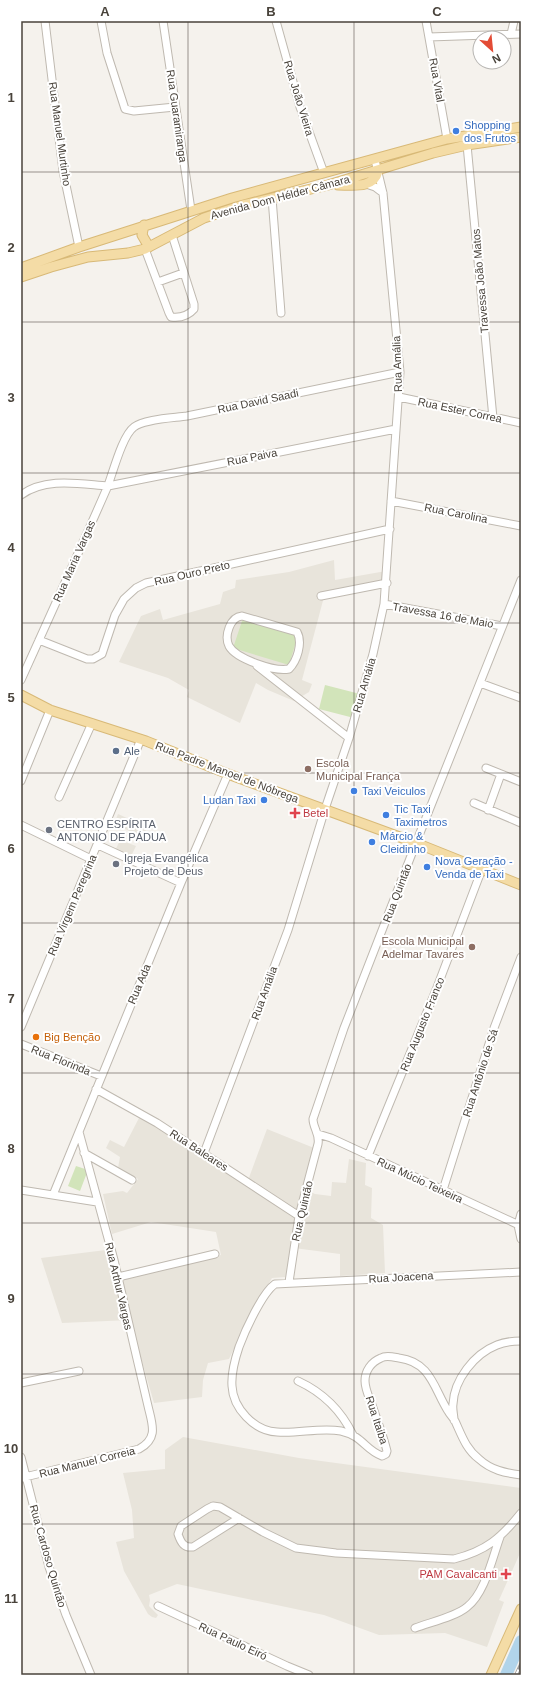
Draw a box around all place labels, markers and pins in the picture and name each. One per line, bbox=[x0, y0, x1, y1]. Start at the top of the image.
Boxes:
place label: Shopping dos Frutos bbox=[464, 119, 516, 144]
marker: Shopping dos Frutos bbox=[451, 126, 461, 136]
place label: Ale bbox=[124, 745, 140, 757]
marker: Ale bbox=[111, 746, 121, 756]
place label: Escola Municipal França bbox=[316, 757, 401, 782]
marker: Escola Municipal França bbox=[303, 764, 313, 774]
place label: Taxi Veiculos bbox=[362, 785, 426, 797]
marker: Taxi Veiculos bbox=[349, 786, 359, 796]
place label: Ludan Taxi bbox=[203, 794, 256, 806]
marker: Ludan Taxi bbox=[259, 795, 269, 805]
place label: Tic Taxi Taximetros bbox=[394, 803, 448, 828]
place label: Betel bbox=[303, 807, 328, 819]
marker: Betel bbox=[290, 808, 300, 818]
marker: Tic Taxi Taximetros bbox=[381, 810, 391, 820]
place label: CENTRO ESPÍRITA ANTONIO DE PÁDUA bbox=[57, 818, 167, 843]
marker: CENTRO ESPÍRITA ANTONIO DE PÁDUA bbox=[44, 825, 54, 835]
place label: Márcio & Cleidinho bbox=[380, 830, 426, 855]
marker: Márcio & Cleidinho bbox=[367, 837, 377, 847]
place label: Igreja Evangélica Projeto de Deus bbox=[124, 852, 209, 877]
place label: Nova Geração - Venda de Taxi bbox=[435, 855, 513, 880]
marker: Igreja Evangélica Projeto de Deus bbox=[111, 859, 121, 869]
marker: Nova Geração - Venda de Taxi bbox=[422, 862, 432, 872]
place label: Escola Municipal Adelmar Tavares bbox=[381, 935, 464, 960]
marker: Escola Municipal Adelmar Tavares bbox=[467, 942, 477, 952]
place label: Big Benção bbox=[44, 1031, 100, 1043]
marker: Big Benção bbox=[31, 1032, 41, 1042]
place label: PAM Cavalcanti bbox=[420, 1568, 497, 1580]
marker: PAM Cavalcanti bbox=[500, 1568, 512, 1580]

